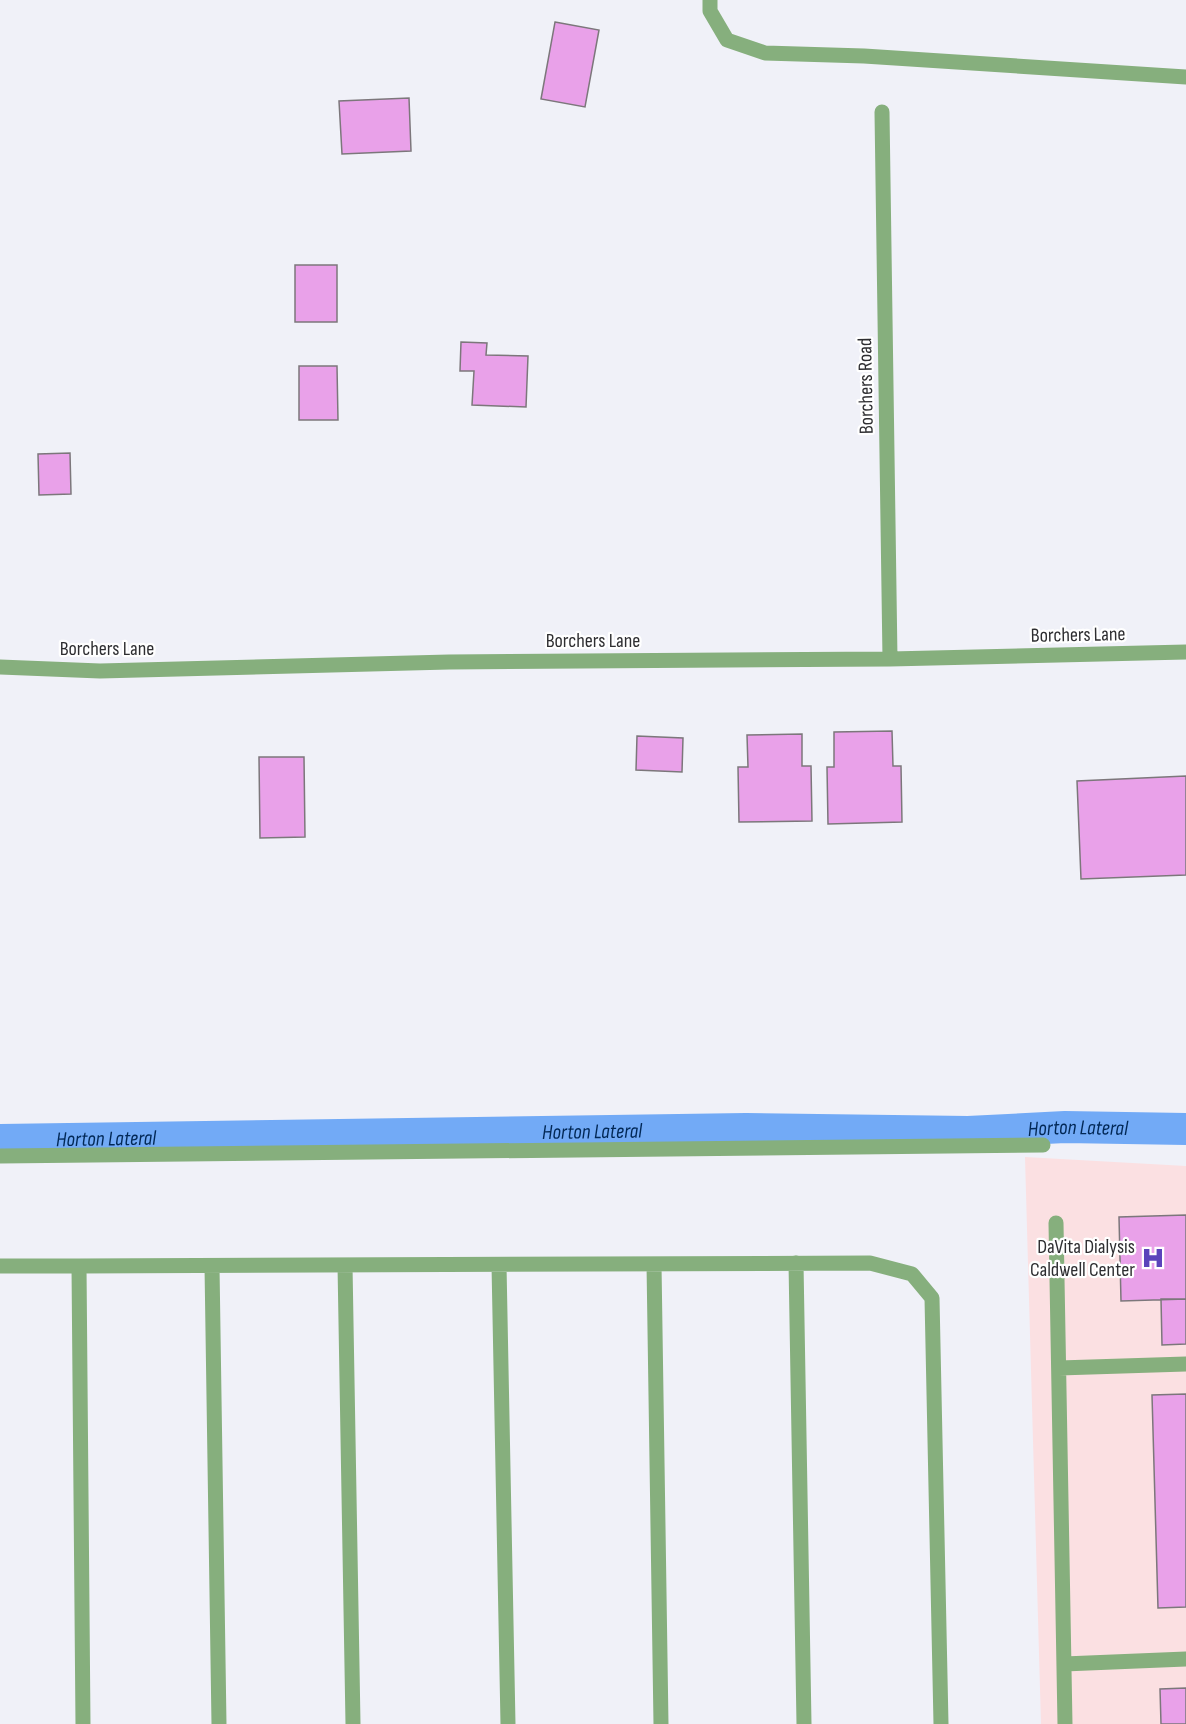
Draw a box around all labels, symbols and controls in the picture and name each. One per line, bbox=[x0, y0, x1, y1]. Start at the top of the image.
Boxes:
street label: Borchers Road bbox=[853, 338, 879, 434]
street label: Borchers Lane bbox=[1030, 622, 1126, 648]
street label: Borchers Lane bbox=[546, 629, 640, 653]
street label: Borchers Lane bbox=[60, 637, 154, 661]
water label: Horton Lateral bbox=[1027, 1115, 1129, 1142]
water label: Horton Lateral bbox=[542, 1119, 643, 1145]
water label: Horton Lateral bbox=[56, 1126, 157, 1152]
place label: DaVita Dialysis Caldwell Center bbox=[1030, 1235, 1135, 1282]
hospital icon: DaVita Dialysis Caldwell Center bbox=[1140, 1245, 1166, 1271]

